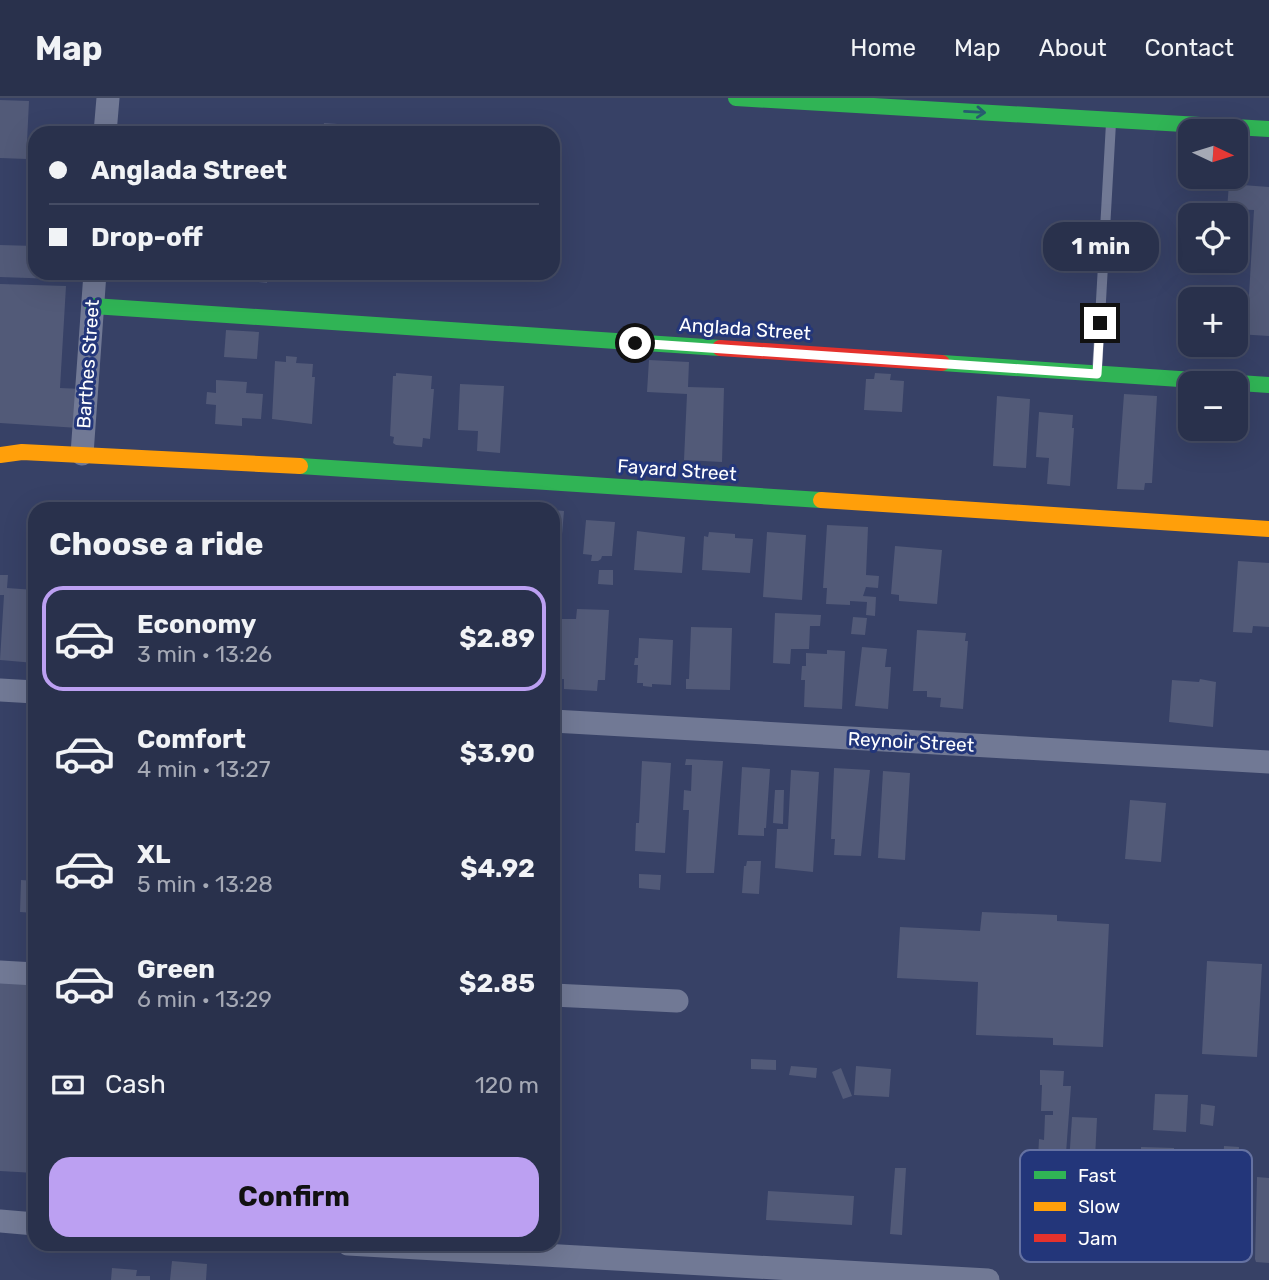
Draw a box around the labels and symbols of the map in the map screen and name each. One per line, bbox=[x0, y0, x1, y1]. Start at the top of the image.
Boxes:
one-way arrow bbox=[964, 106, 986, 119]
north arrow bbox=[1178, 119, 1248, 189]
callout: 1 min bbox=[1042, 222, 1158, 271]
street label: Barthes Street bbox=[72, 298, 104, 429]
route end bbox=[1084, 307, 1116, 339]
street label: Anglada Street bbox=[678, 313, 812, 345]
route start bbox=[619, 327, 651, 359]
street label: Fayard Street bbox=[617, 454, 738, 486]
street label: Reynoir Street bbox=[847, 727, 975, 757]
legend bbox=[1020, 1150, 1252, 1262]
text: Fast bbox=[1078, 1164, 1117, 1187]
text: Slow bbox=[1078, 1195, 1120, 1218]
text: Jam bbox=[1078, 1227, 1117, 1250]

